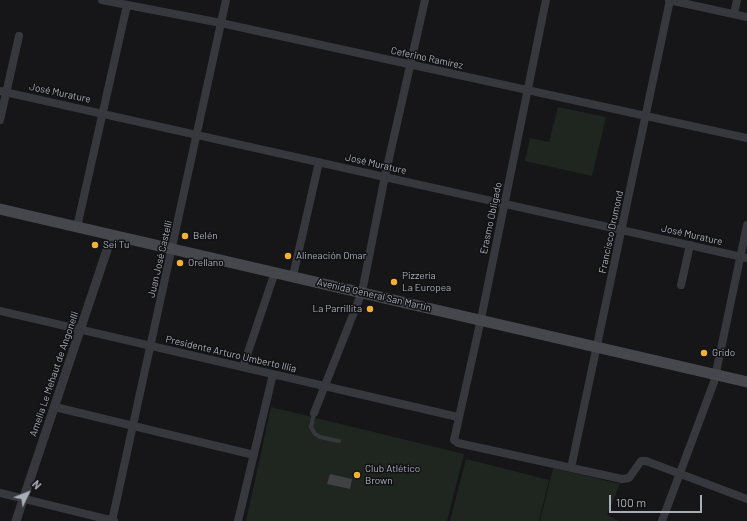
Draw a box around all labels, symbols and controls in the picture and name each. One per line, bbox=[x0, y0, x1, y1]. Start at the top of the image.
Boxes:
street label: Ceferino Ramírez bbox=[390, 44, 464, 72]
street label: José Murature bbox=[28, 81, 92, 105]
street label: José Murature bbox=[344, 151, 408, 177]
street label: Erasmo Obligado bbox=[478, 181, 504, 255]
street label: Francisco Drumond bbox=[596, 189, 626, 275]
street label: Juan José Castelli bbox=[145, 219, 175, 299]
street label: José Murature bbox=[660, 222, 724, 248]
place label: Belén bbox=[193, 230, 218, 242]
marker: Belén bbox=[180, 231, 190, 241]
place label: Sei Tu bbox=[103, 239, 129, 251]
marker: Sei Tu bbox=[90, 240, 100, 250]
place label: Alineación Omar bbox=[296, 250, 366, 262]
marker: Alineación Omar bbox=[283, 251, 293, 261]
place label: Orellano bbox=[188, 257, 224, 269]
marker: Orellano bbox=[175, 258, 185, 268]
place label: Pizzería La Europea bbox=[402, 270, 451, 294]
street label: Avenida General San Martín bbox=[316, 276, 432, 314]
marker: Pizzería La Europea bbox=[389, 277, 399, 287]
place label: La Parrillita bbox=[312, 303, 362, 315]
marker: La Parrillita bbox=[365, 304, 375, 314]
street label: Amelia Le Mehaut de Angonelli bbox=[27, 310, 81, 438]
street label: Presidente Arturo Umberto Illia bbox=[164, 333, 298, 375]
place label: Grido bbox=[712, 347, 735, 359]
marker: Grido bbox=[699, 348, 709, 358]
place label: Club Atlético Brown bbox=[365, 463, 420, 486]
marker: Club Atlético Brown bbox=[352, 470, 362, 480]
north arrow bbox=[8, 473, 48, 513]
text: N bbox=[30, 477, 44, 492]
scale bar bbox=[611, 487, 704, 513]
text: 100 m bbox=[616, 495, 646, 509]

